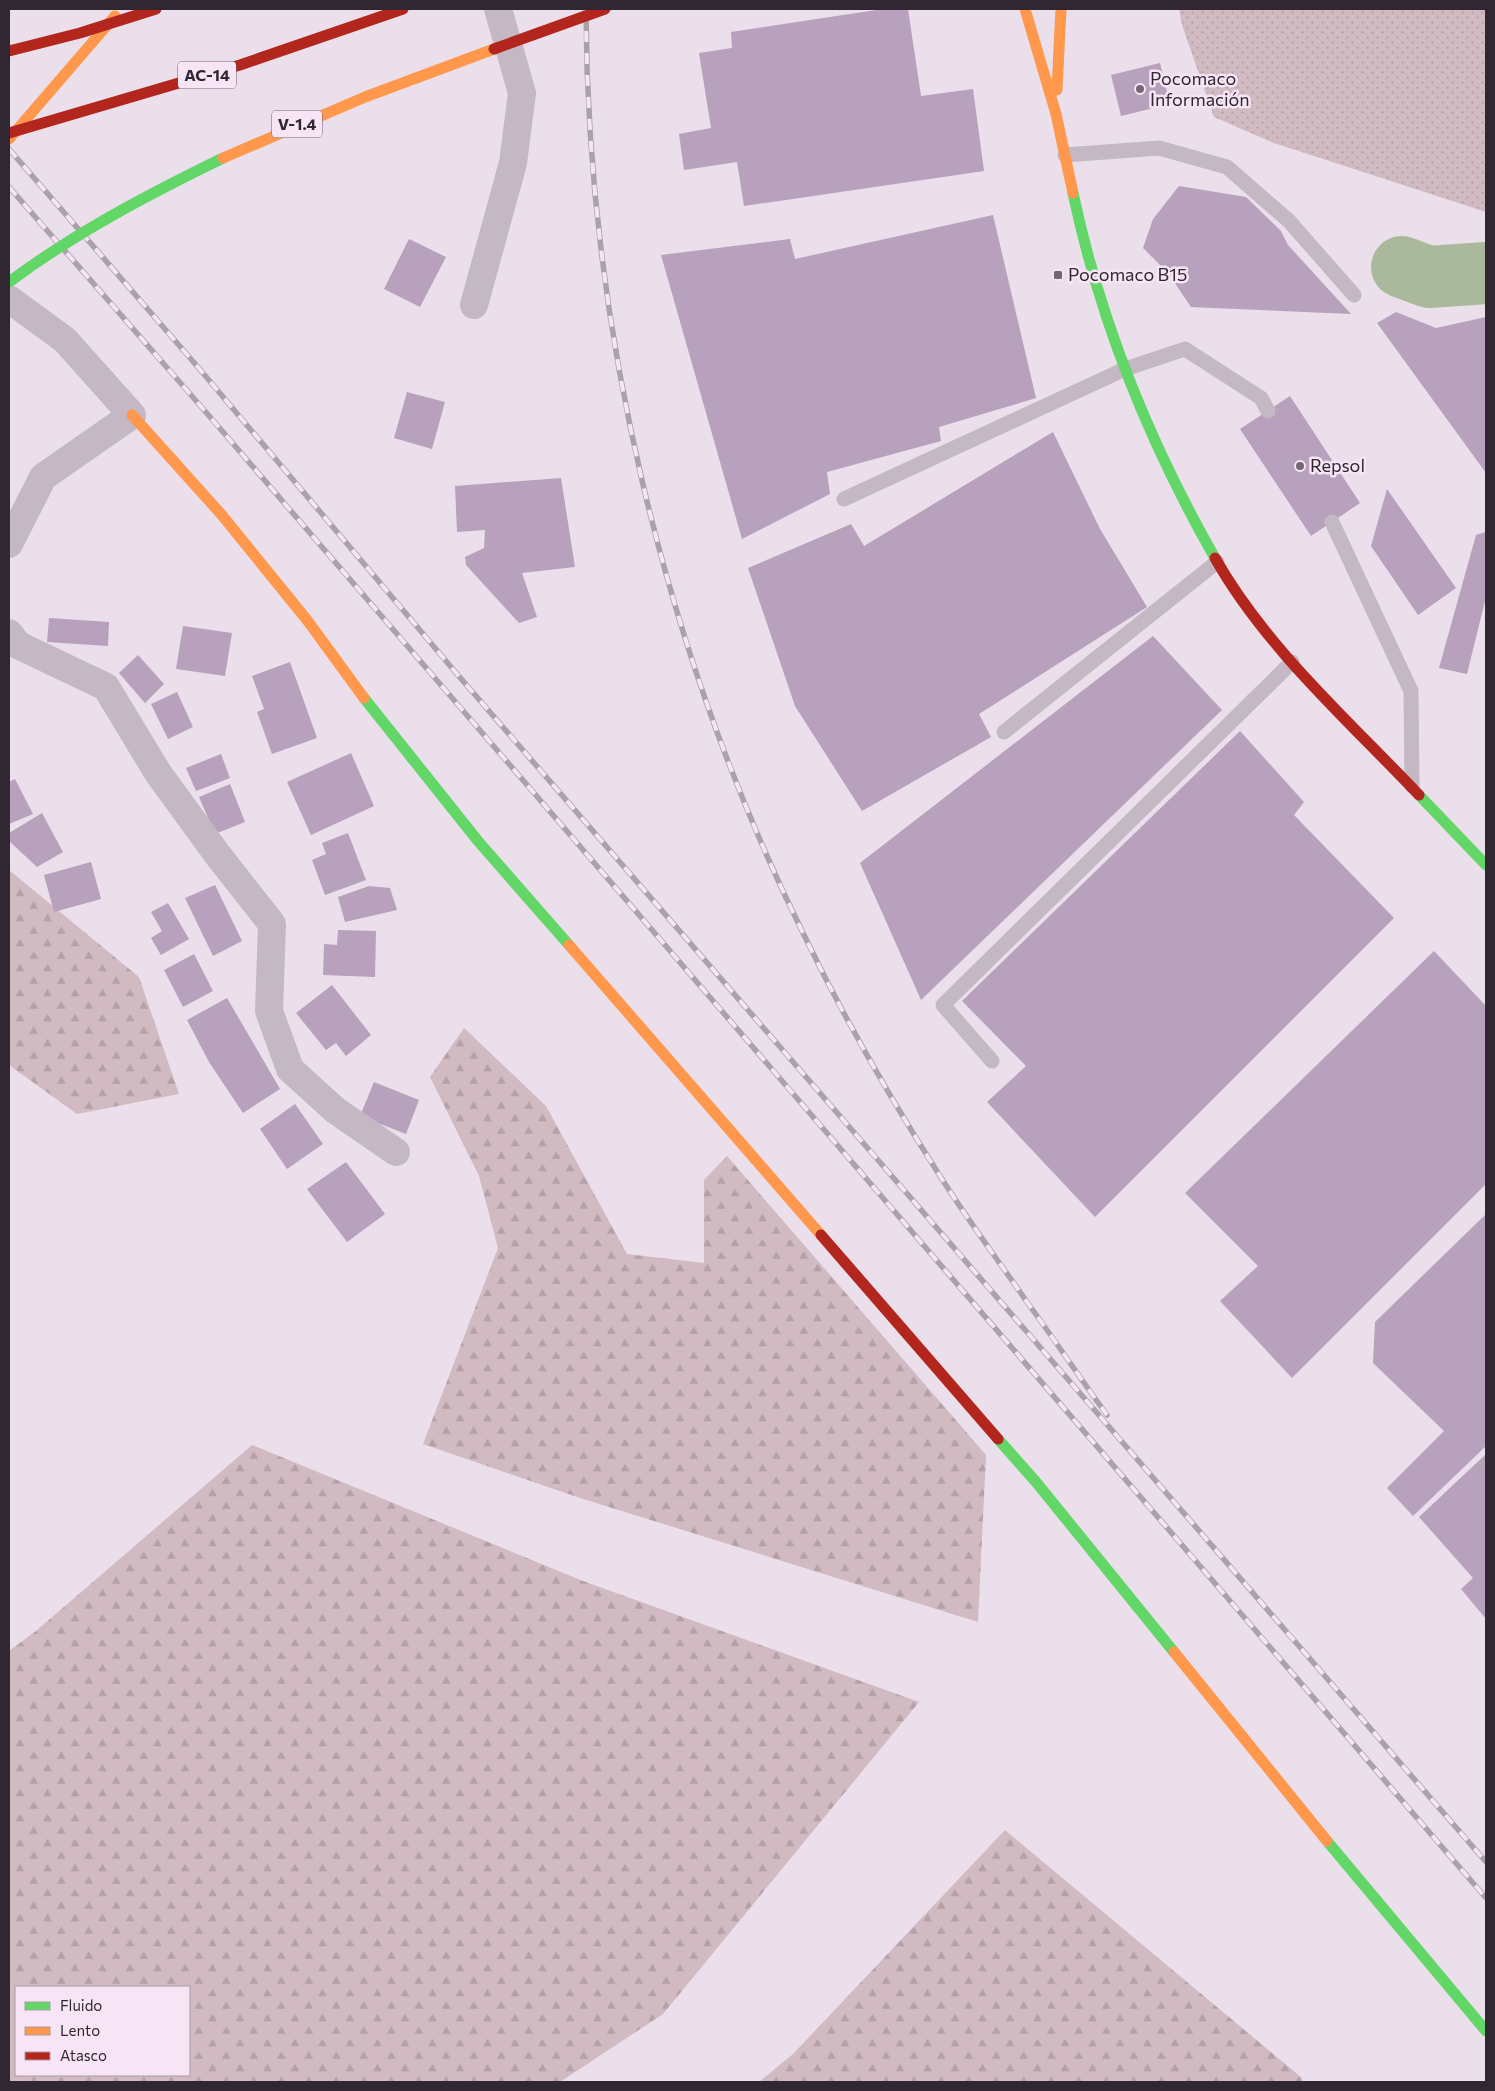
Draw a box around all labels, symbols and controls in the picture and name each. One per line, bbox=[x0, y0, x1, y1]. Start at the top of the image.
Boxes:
road number: AC-14 bbox=[178, 62, 236, 88]
place label: Pocomaco Información bbox=[1150, 67, 1250, 110]
marker: Pocomaco Información bbox=[1134, 83, 1146, 95]
road number: V-1.4 bbox=[272, 110, 322, 138]
place label: Pocomaco B15 bbox=[1068, 263, 1187, 285]
marker: Pocomaco B15 bbox=[1052, 269, 1064, 281]
place label: Repsol bbox=[1310, 454, 1365, 476]
marker: Repsol bbox=[1294, 460, 1306, 472]
legend bbox=[15, 1986, 190, 2076]
text: Fluido bbox=[60, 1996, 102, 2014]
text: Lento bbox=[60, 2021, 100, 2039]
text: Atasco bbox=[60, 2046, 107, 2064]

